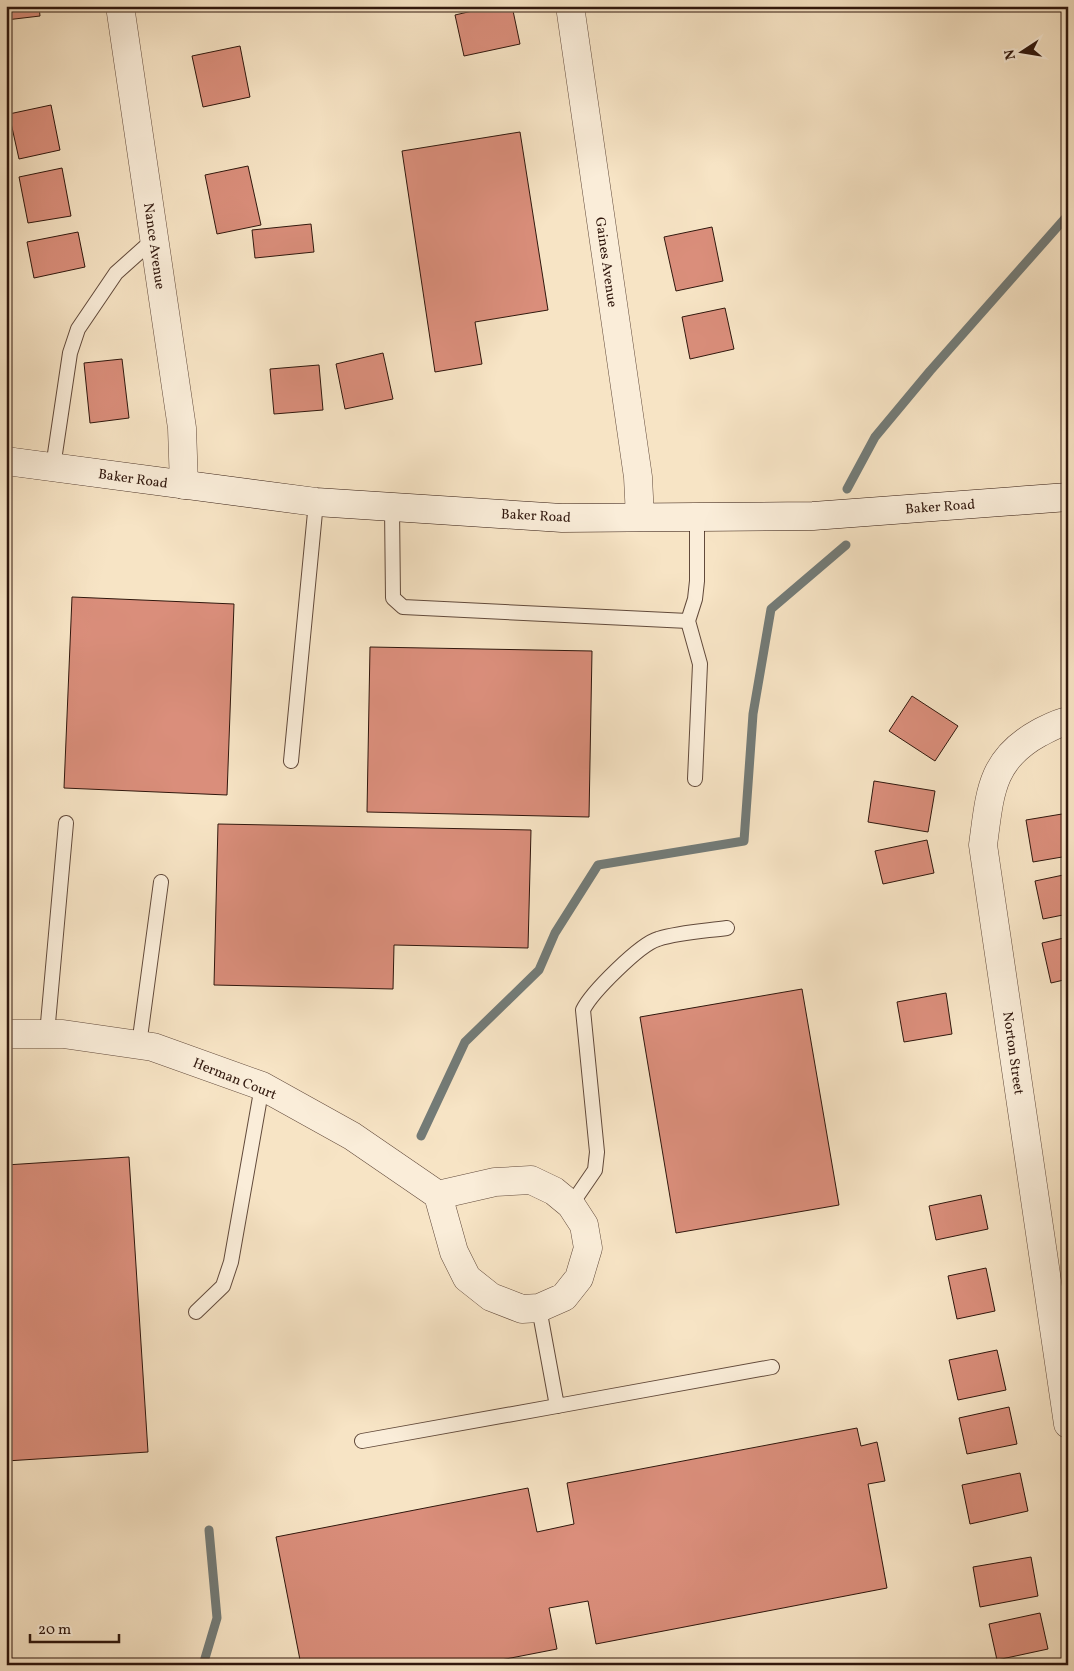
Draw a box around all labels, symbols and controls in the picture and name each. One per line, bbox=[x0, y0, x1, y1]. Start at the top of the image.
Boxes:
north arrow bbox=[996, 28, 1046, 78]
text: N bbox=[1000, 47, 1021, 61]
street label: Nance Avenue bbox=[138, 202, 169, 291]
street label: Gaines Avenue bbox=[590, 216, 621, 309]
street label: Baker Road bbox=[97, 465, 169, 494]
street label: Baker Road bbox=[905, 496, 976, 519]
street label: Baker Road bbox=[500, 505, 571, 528]
street label: Norton Street bbox=[997, 1010, 1028, 1096]
street label: Herman Court bbox=[190, 1054, 279, 1105]
scale bar bbox=[30, 1611, 119, 1643]
text: 20 m bbox=[38, 1620, 71, 1641]

